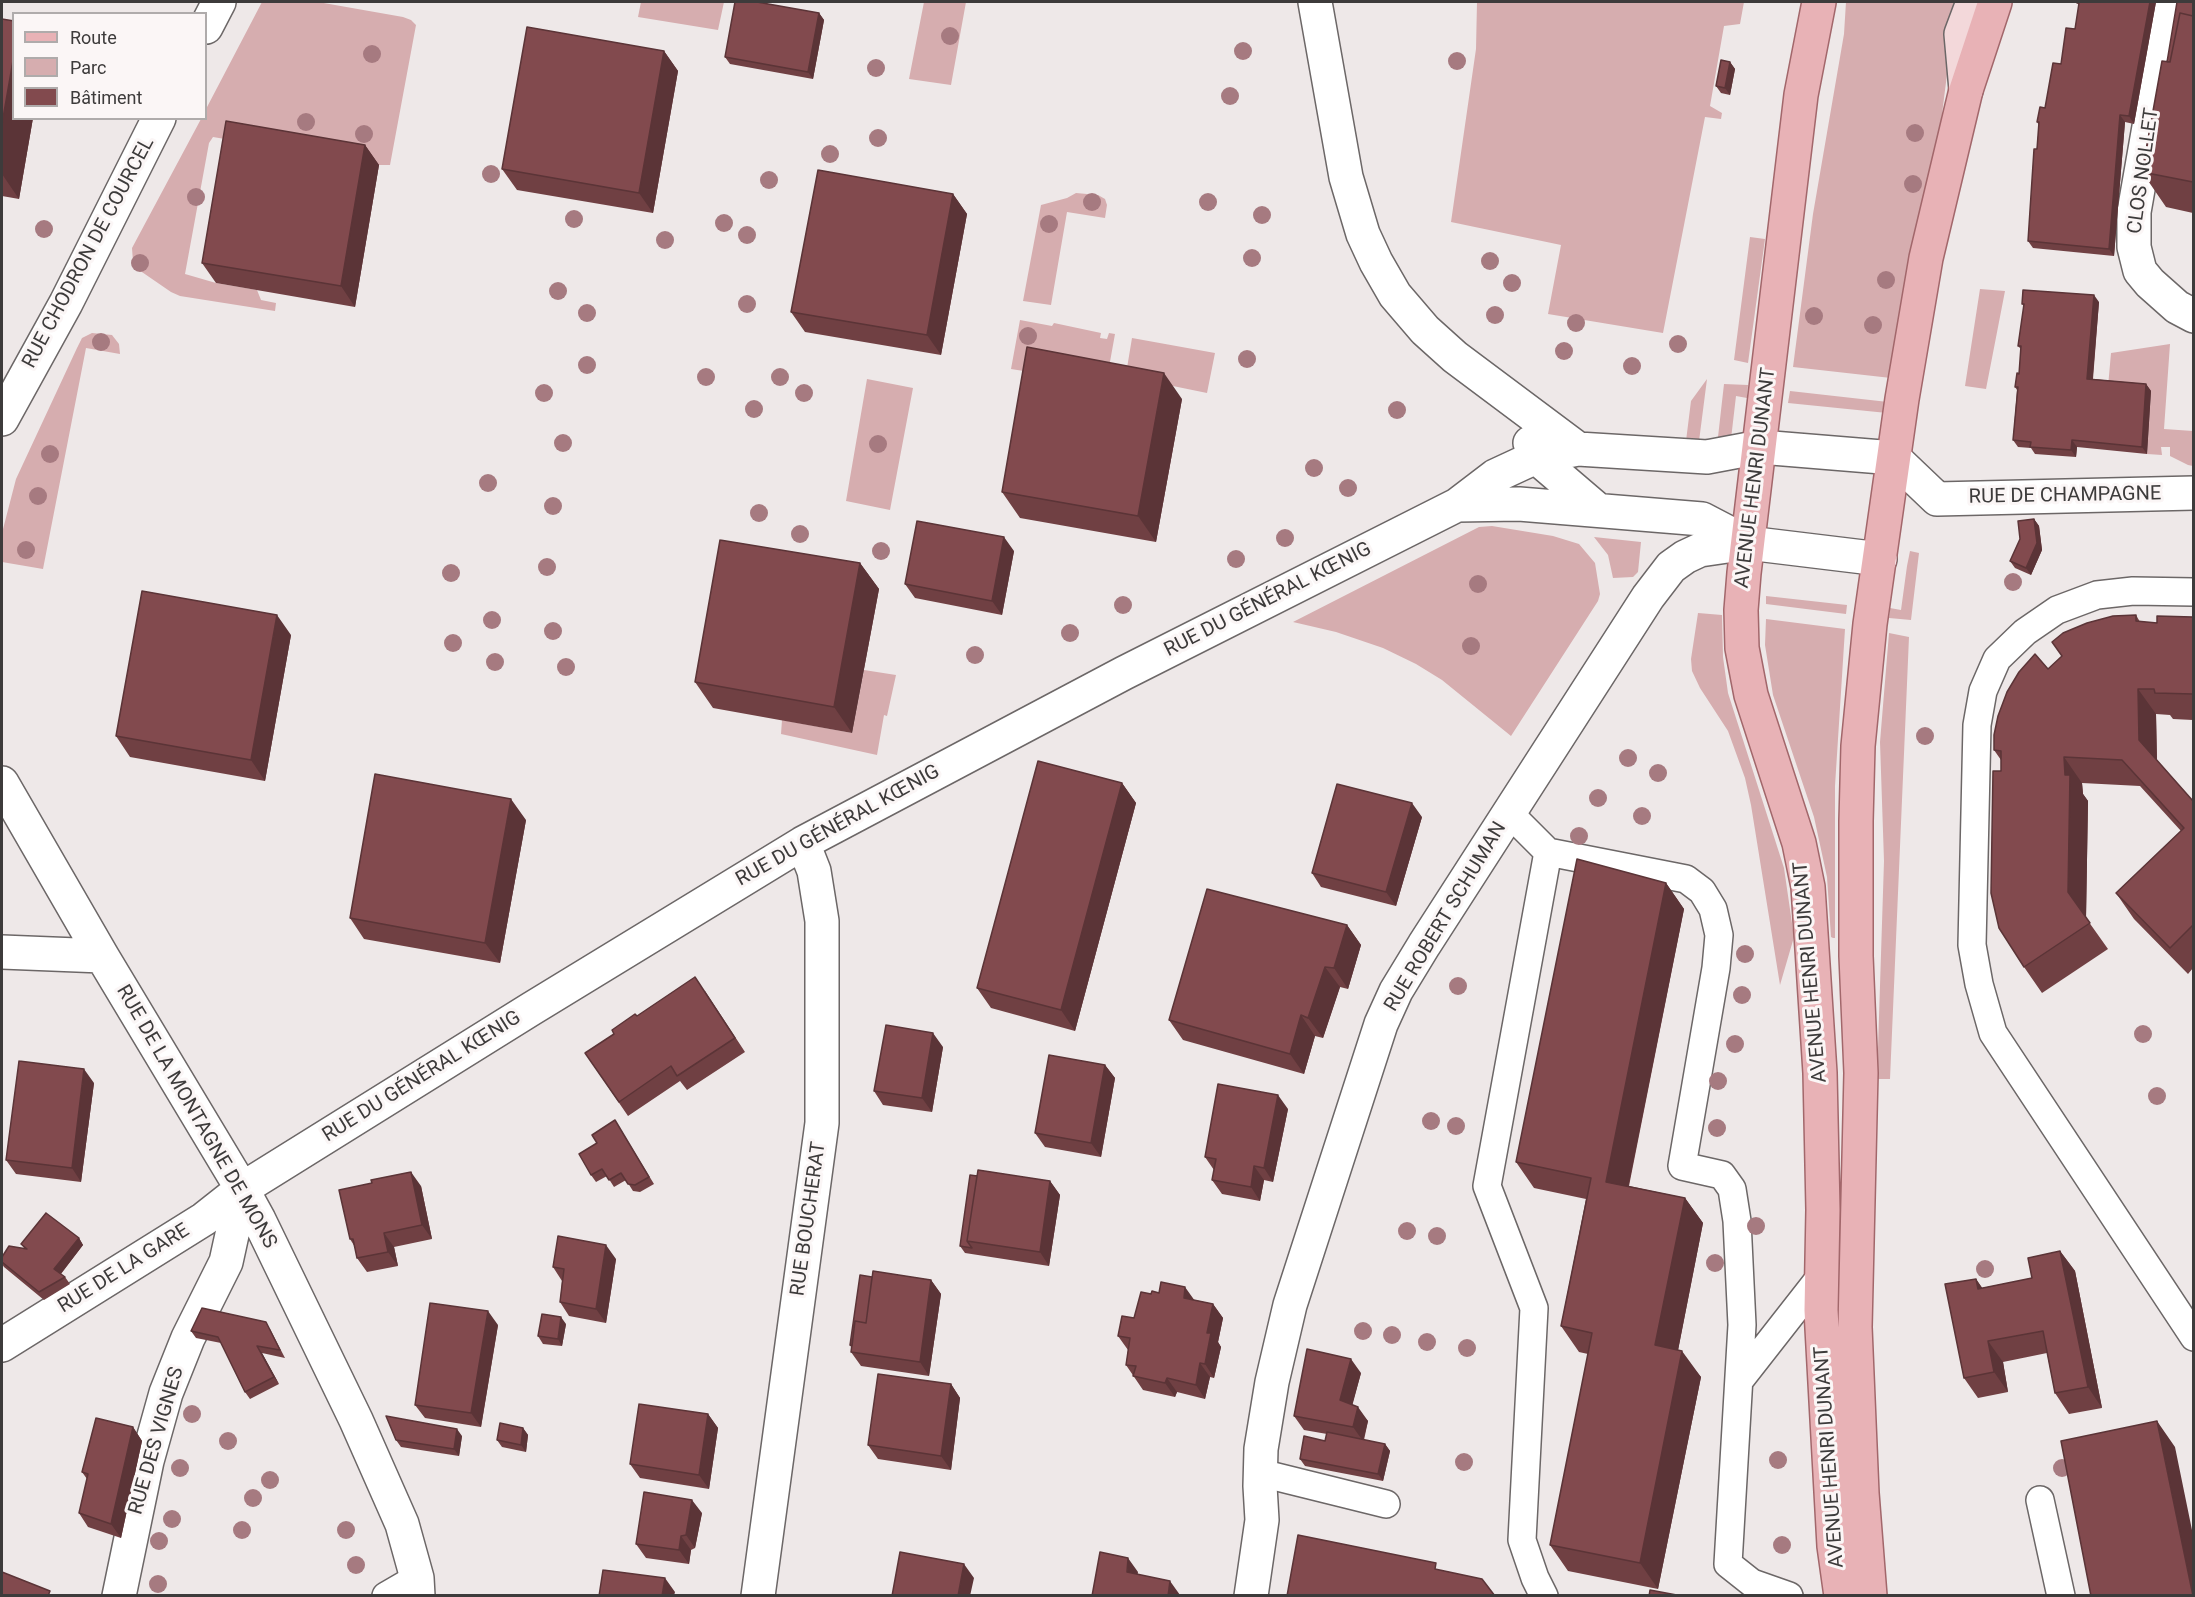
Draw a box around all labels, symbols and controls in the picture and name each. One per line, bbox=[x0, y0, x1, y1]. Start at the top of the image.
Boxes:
legend bbox=[12, 12, 207, 120]
text: Route bbox=[70, 27, 117, 48]
text: Parc bbox=[70, 57, 106, 78]
text: Bâtiment bbox=[70, 87, 142, 108]
street label: CLOS NOLLET bbox=[2123, 107, 2165, 235]
street label: RUE CHODRON DE COURCEL bbox=[18, 134, 160, 372]
street label: AVENUE HENRI DUNANT bbox=[1731, 366, 1781, 590]
street label: RUE DE CHAMPAGNE bbox=[1969, 482, 2161, 510]
street label: RUE DU GÉNÉRAL KŒNIG bbox=[1161, 537, 1375, 663]
street label: RUE DU GÉNÉRAL KŒNIG bbox=[732, 760, 944, 892]
street label: RUE ROBERT SCHUMAN bbox=[1380, 818, 1512, 1016]
street label: AVENUE HENRI DUNANT bbox=[1789, 860, 1833, 1084]
street label: RUE DE LA MONTAGNE DE MONS bbox=[111, 981, 281, 1253]
street label: RUE DU GÉNÉRAL KŒNIG bbox=[319, 1006, 525, 1148]
street label: RUE BOUCHERAT bbox=[786, 1140, 832, 1298]
street label: RUE DE LA GARE bbox=[54, 1219, 194, 1319]
street label: AVENUE HENRI DUNANT bbox=[1810, 1345, 1850, 1569]
street label: RUE DES VIGNES bbox=[124, 1365, 190, 1517]

